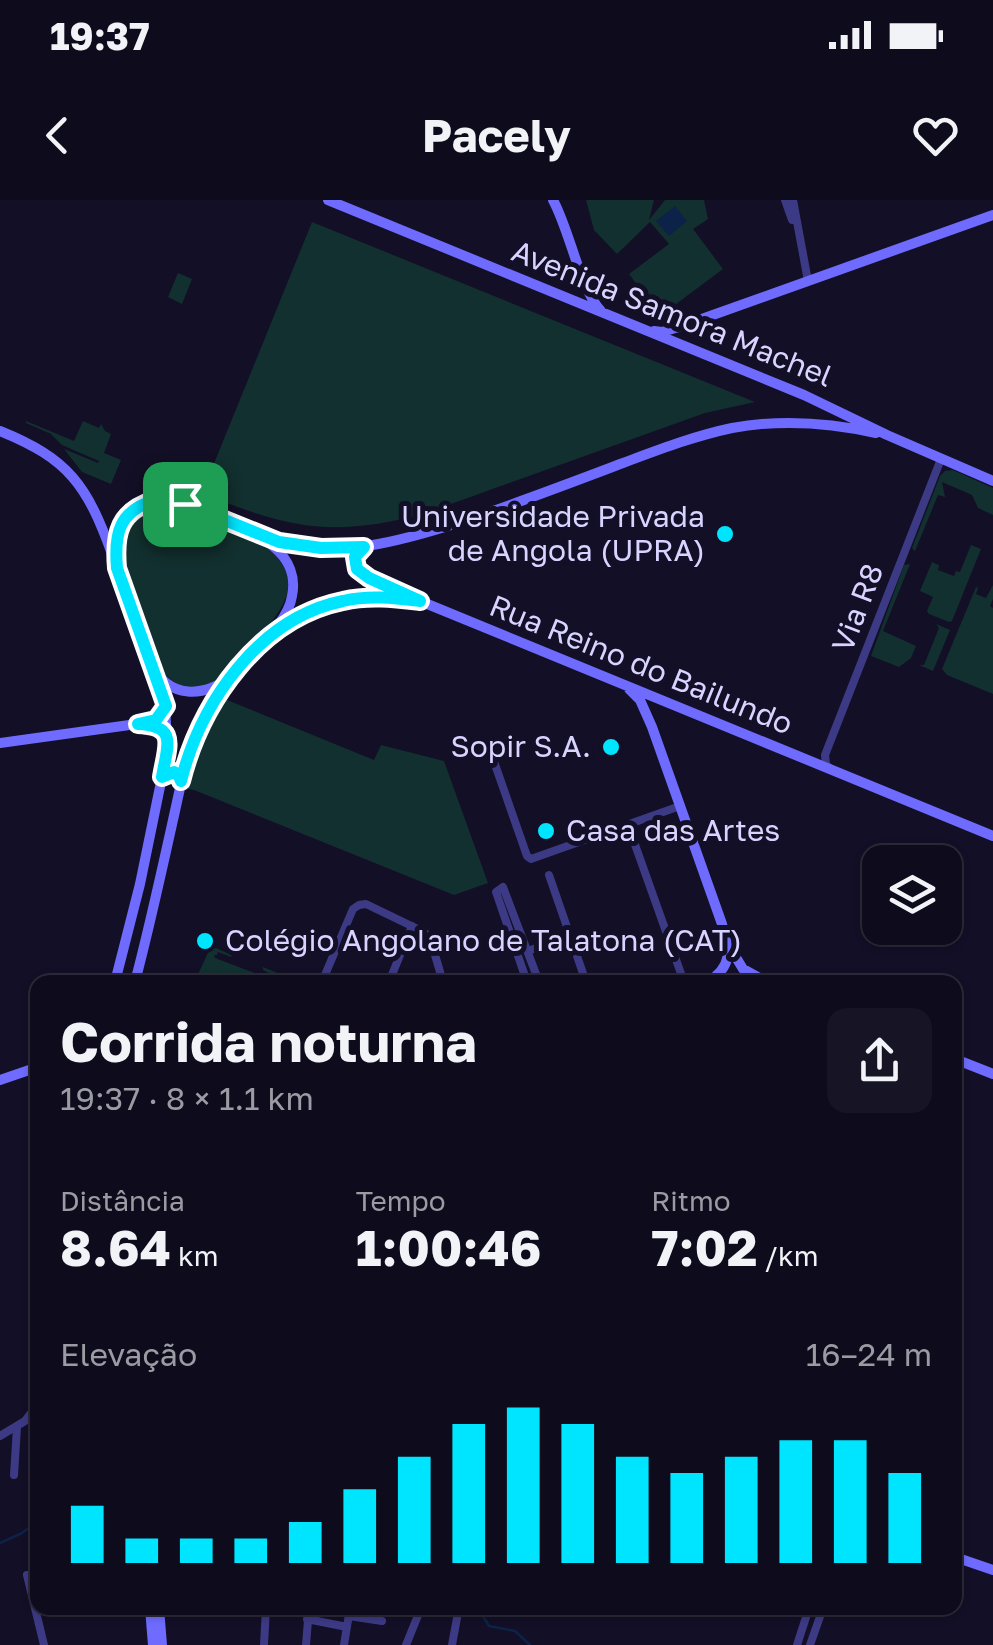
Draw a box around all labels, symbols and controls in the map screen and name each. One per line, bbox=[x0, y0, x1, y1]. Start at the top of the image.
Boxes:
text: 19:37 bbox=[50, 13, 150, 58]
icon: back bbox=[30, 108, 85, 163]
text: Pacely bbox=[422, 108, 571, 162]
icon: heart bbox=[908, 108, 963, 163]
street label: Avenida Samora Machel bbox=[507, 232, 838, 394]
pin bbox=[143, 462, 228, 547]
icon: arrive bbox=[158, 477, 213, 532]
place label: Universidade Privada de Angola (UPRA) bbox=[401, 498, 705, 568]
marker: Universidade Privada de Angola (UPRA) bbox=[714, 523, 736, 545]
street label: Via R8 bbox=[824, 559, 890, 657]
street label: Rua Reino do Bailundo bbox=[485, 587, 798, 741]
place label: Sopir S.A. bbox=[451, 728, 591, 764]
marker: Sopir S.A. bbox=[600, 736, 622, 758]
place label: Casa das Artes bbox=[566, 812, 780, 848]
marker: Casa das Artes bbox=[535, 820, 557, 842]
map controls bbox=[862, 845, 962, 945]
button: layers bbox=[862, 845, 962, 945]
place label: Colégio Angolano de Talatona (CAT) bbox=[225, 922, 742, 958]
marker: Colégio Angolano de Talatona (CAT) bbox=[194, 930, 216, 952]
text: Corrida noturna bbox=[60, 1008, 477, 1074]
button: share bbox=[827, 1008, 932, 1113]
text: 19:37 · 8 × 1.1 km bbox=[60, 1079, 314, 1117]
text: Distância bbox=[60, 1184, 185, 1217]
text: Tempo bbox=[356, 1184, 446, 1217]
text: Ritmo bbox=[651, 1184, 731, 1217]
text: 8.64 bbox=[60, 1217, 171, 1277]
text: 1:00:46 bbox=[356, 1217, 541, 1277]
text: 7:02 bbox=[651, 1217, 758, 1277]
text: km bbox=[171, 1239, 219, 1272]
text: /km bbox=[758, 1239, 819, 1272]
text: Elevação bbox=[60, 1335, 197, 1373]
text: 16–24 m bbox=[806, 1335, 932, 1373]

